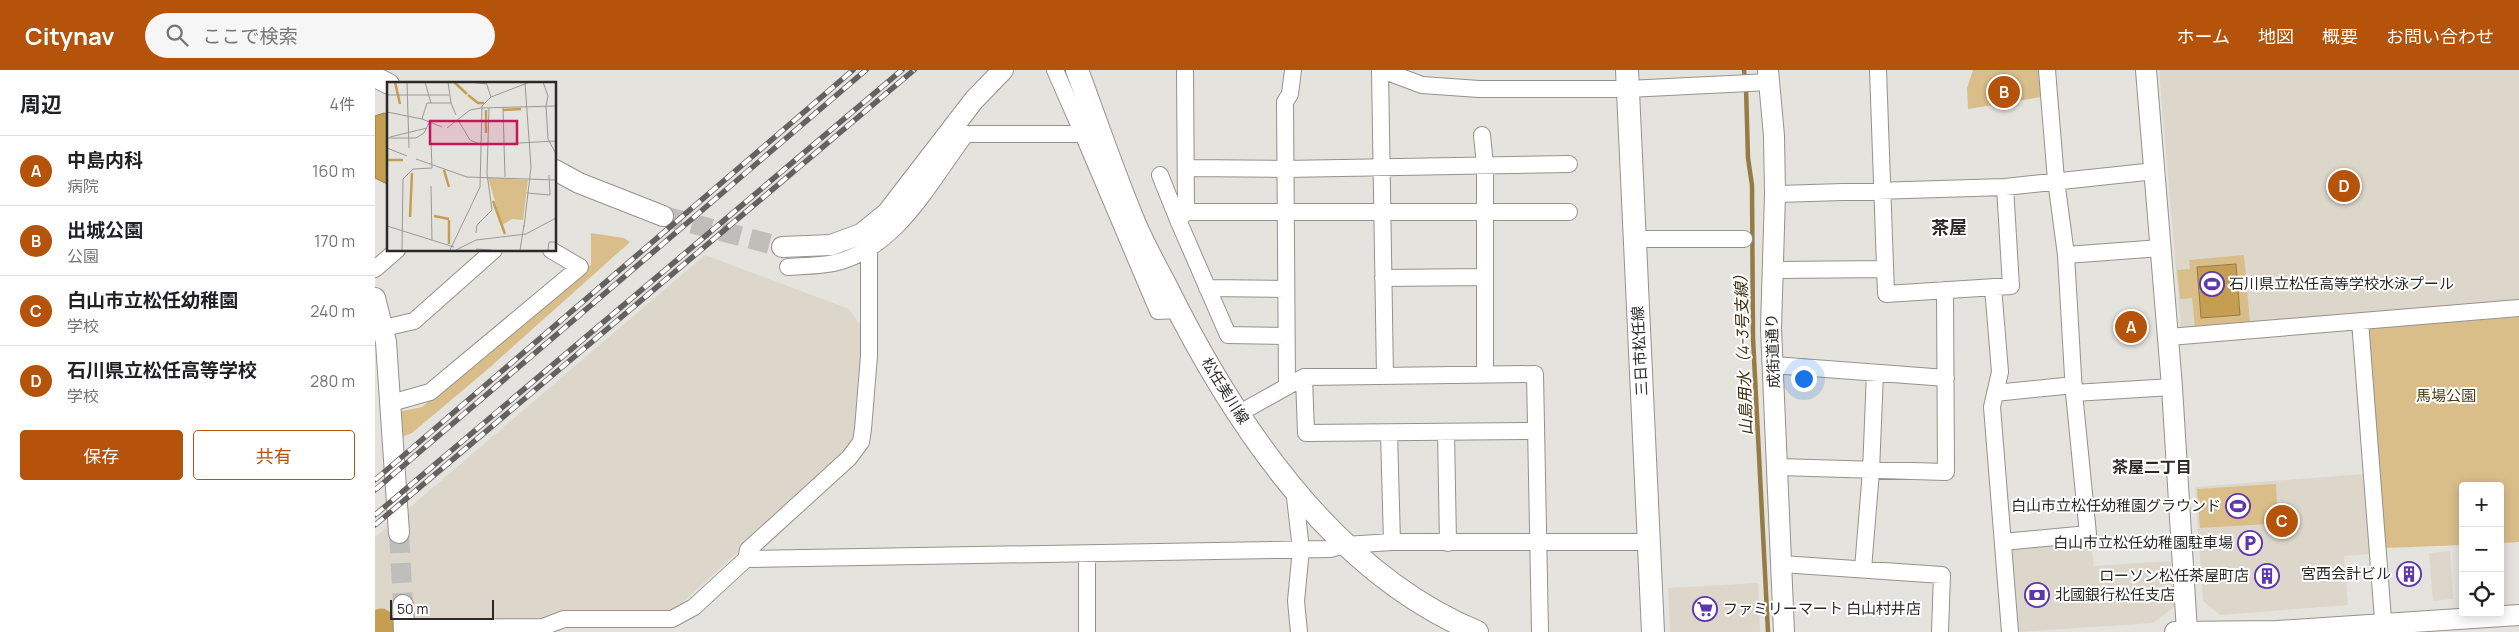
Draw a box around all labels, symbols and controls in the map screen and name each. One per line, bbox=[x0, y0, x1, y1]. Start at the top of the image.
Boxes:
search box bbox=[145, 13, 495, 58]
text: Citynav bbox=[25, 19, 115, 52]
icon: search bbox=[163, 21, 191, 49]
text: ここで検索 bbox=[203, 23, 298, 49]
text: ホーム bbox=[2177, 24, 2230, 48]
text: 地図 bbox=[2258, 24, 2294, 48]
text: 概要 bbox=[2322, 24, 2358, 48]
text: お問い合わせ bbox=[2386, 24, 2494, 48]
pin: B bbox=[1988, 73, 2020, 111]
inset map bbox=[387, 82, 556, 251]
text: 周辺 bbox=[20, 90, 62, 118]
text: 4件 bbox=[330, 93, 355, 115]
text: 中島内科 bbox=[67, 147, 143, 173]
text: A bbox=[31, 160, 41, 182]
text: 160 m bbox=[312, 160, 355, 182]
pin: D bbox=[2328, 167, 2360, 205]
text: 病院 bbox=[67, 175, 99, 197]
district label: 茶屋 bbox=[1931, 215, 1967, 239]
text: 出城公園 bbox=[67, 217, 143, 243]
text: B bbox=[31, 230, 41, 252]
text: 170 m bbox=[314, 230, 355, 252]
text: 公園 bbox=[67, 245, 99, 267]
water label: 山島用水（4-3号支線） bbox=[1729, 266, 1757, 436]
sports icon: 石川県立松任高等学校水泳プール bbox=[2199, 271, 2225, 297]
place label: 石川県立松任高等学校水泳プール bbox=[2229, 273, 2454, 294]
text: 白山市立松任幼稚園 bbox=[67, 287, 238, 313]
text: C bbox=[30, 300, 42, 322]
text: 240 m bbox=[310, 300, 355, 322]
street label: 三日市松任線 bbox=[1627, 306, 1652, 397]
pin: A bbox=[2115, 308, 2147, 346]
street label: 成街道通り bbox=[1761, 313, 1784, 389]
text: 学校 bbox=[67, 315, 99, 337]
street label: 松任美川線 bbox=[1197, 353, 1254, 428]
text: 石川県立松任高等学校 bbox=[67, 357, 257, 383]
your location bbox=[1791, 366, 1817, 392]
text: D bbox=[30, 370, 42, 392]
text: 280 m bbox=[310, 370, 355, 392]
text: 学校 bbox=[67, 385, 99, 407]
park label: 馬場公園 bbox=[2416, 385, 2476, 406]
button: 保存 bbox=[20, 430, 183, 480]
button: 共有 bbox=[193, 430, 355, 480]
district label: 茶屋二丁目 bbox=[2112, 456, 2192, 478]
map controls bbox=[2459, 482, 2504, 617]
button: + bbox=[2459, 482, 2504, 527]
sports icon: 白山市立松任幼稚園グラウンド bbox=[2225, 493, 2251, 519]
place label: 白山市立松任幼稚園グラウンド bbox=[2011, 495, 2221, 516]
pin: C bbox=[2266, 502, 2298, 540]
button: − bbox=[2459, 527, 2504, 572]
parking icon: 白山市立松任幼稚園駐車場 bbox=[2237, 530, 2263, 556]
place label: 白山市立松任幼稚園駐車場 bbox=[2053, 532, 2233, 553]
building icon: 宮西会計ビル bbox=[2396, 561, 2422, 587]
building icon: ローソン松任茶屋町店 bbox=[2254, 563, 2280, 589]
place label: 宮西会計ビル bbox=[2301, 563, 2391, 584]
place label: ローソン松任茶屋町店 bbox=[2099, 565, 2249, 586]
button: locate bbox=[2459, 572, 2504, 617]
bank icon: 北國銀行松任支店 bbox=[2024, 582, 2050, 608]
place label: 北國銀行松任支店 bbox=[2055, 584, 2175, 605]
supermarket icon: ファミリーマート 白山村井店 bbox=[1692, 596, 1718, 622]
scale bar bbox=[390, 597, 494, 620]
place label: ファミリーマート 白山村井店 bbox=[1723, 598, 1921, 619]
text: 50 m bbox=[397, 599, 428, 618]

